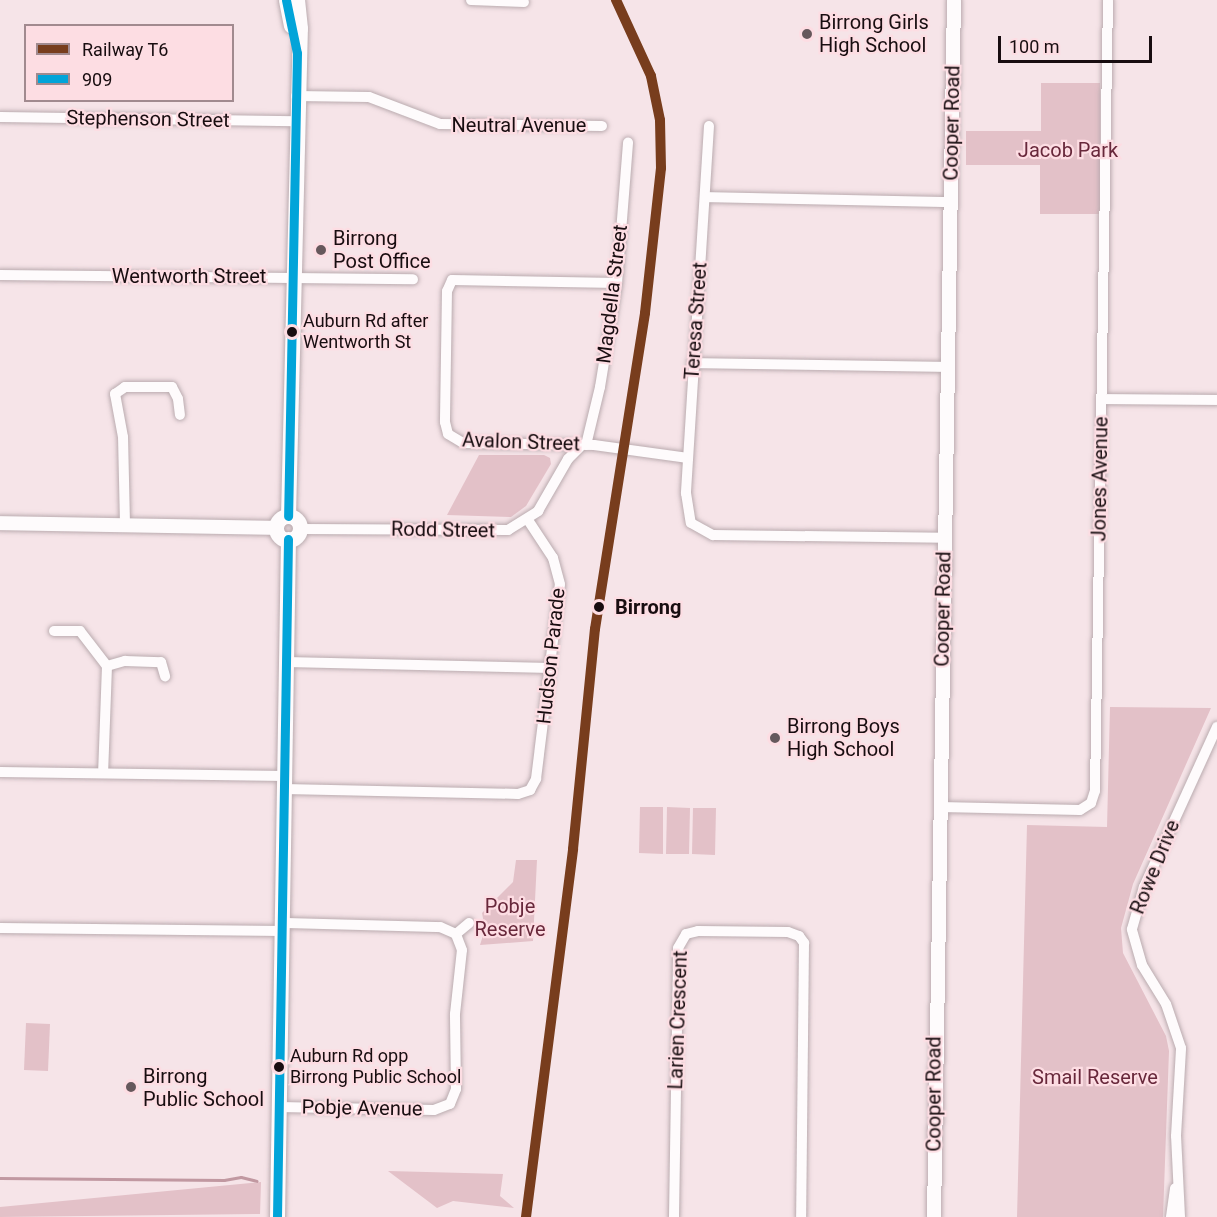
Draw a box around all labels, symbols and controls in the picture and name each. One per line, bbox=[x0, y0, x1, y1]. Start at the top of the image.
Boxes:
place label: Birrong Girls High School bbox=[819, 11, 929, 58]
legend bbox=[24, 24, 234, 102]
scale bar bbox=[1001, 24, 1156, 62]
marker: Birrong Girls High School bbox=[800, 27, 814, 41]
text: 100 m bbox=[1009, 36, 1060, 57]
text: Railway T6 bbox=[82, 39, 168, 60]
street label: Cooper Road bbox=[939, 65, 965, 181]
text: 909 bbox=[82, 69, 112, 90]
street label: Stephenson Street bbox=[66, 106, 230, 132]
street label: Neutral Avenue bbox=[452, 113, 586, 137]
park label: Jacob Park bbox=[1018, 138, 1118, 162]
street label: Magdella Street bbox=[592, 223, 632, 365]
place label: Birrong Post Office bbox=[333, 226, 431, 273]
marker: Birrong Post Office bbox=[314, 243, 328, 257]
street label: Teresa Street bbox=[680, 261, 712, 381]
street label: Wentworth Street bbox=[112, 264, 266, 288]
place label: Auburn Rd after Wentworth St bbox=[303, 311, 428, 354]
marker: Auburn Rd after Wentworth St bbox=[286, 326, 298, 338]
street label: Jones Avenue bbox=[1087, 416, 1113, 542]
street label: Avalon Street bbox=[462, 428, 580, 456]
street label: Rodd Street bbox=[391, 517, 495, 543]
street label: Cooper Road bbox=[930, 551, 956, 667]
street label: Hudson Parade bbox=[532, 587, 570, 725]
place label: Birrong bbox=[615, 595, 681, 619]
marker: Birrong bbox=[588, 596, 610, 618]
place label: Birrong Boys High School bbox=[787, 714, 900, 761]
marker: Birrong Boys High School bbox=[768, 731, 782, 745]
street label: Rowe Drive bbox=[1125, 816, 1185, 918]
park label: Pobje Reserve bbox=[475, 895, 545, 942]
street label: Larien Crescent bbox=[664, 950, 692, 1090]
street label: Cooper Road bbox=[922, 1036, 946, 1152]
place label: Auburn Rd opp Birrong Public School bbox=[290, 1046, 461, 1088]
marker: Auburn Rd opp Birrong Public School bbox=[273, 1061, 285, 1073]
place label: Birrong Public School bbox=[143, 1064, 264, 1111]
park label: Smail Reserve bbox=[1032, 1065, 1158, 1089]
marker: Birrong Public School bbox=[124, 1080, 138, 1094]
street label: Pobje Avenue bbox=[301, 1095, 423, 1121]

